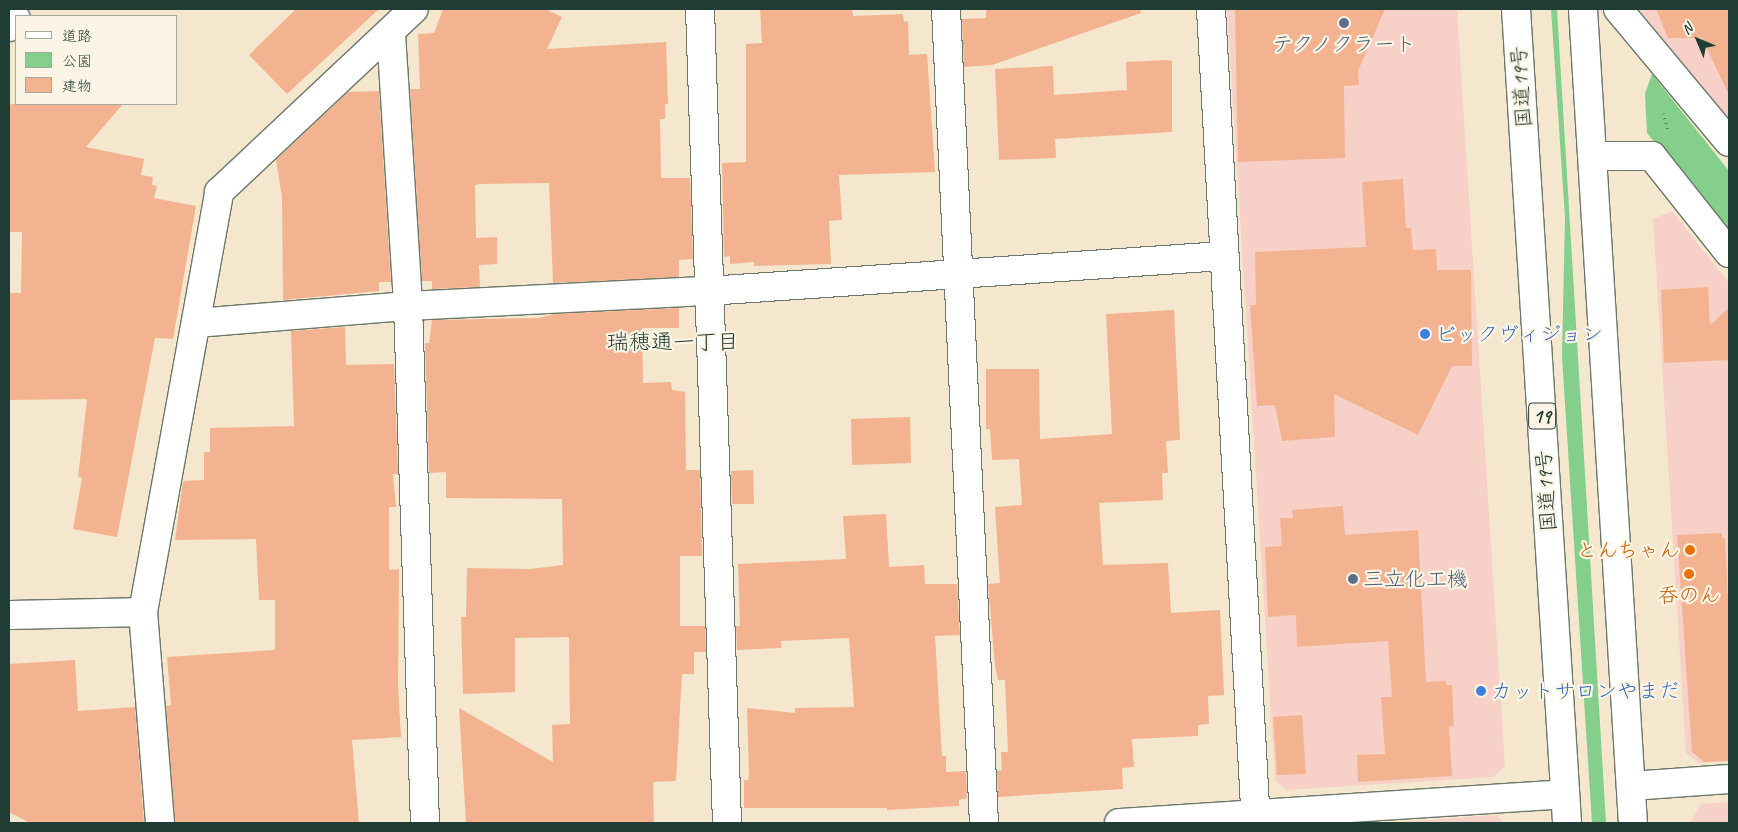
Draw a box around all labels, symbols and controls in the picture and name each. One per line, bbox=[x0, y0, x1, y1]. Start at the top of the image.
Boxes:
legend bbox=[15, 15, 178, 105]
north arrow bbox=[1673, 15, 1723, 65]
marker: テクノクラート bbox=[1338, 17, 1350, 29]
text: N bbox=[1678, 20, 1696, 38]
text: 道路 bbox=[62, 27, 92, 46]
place label: テクノクラート bbox=[1271, 31, 1417, 57]
street label: 国道19号 bbox=[1506, 45, 1536, 129]
text: 公園 bbox=[62, 52, 92, 71]
text: 建物 bbox=[62, 77, 92, 96]
place label: ビックヴィジョン bbox=[1435, 321, 1603, 347]
marker: ビックヴィジョン bbox=[1419, 328, 1431, 340]
district label: 瑞穂通一丁目 bbox=[607, 330, 739, 356]
road number: 19 bbox=[1527, 398, 1557, 434]
street label: 国道19号 bbox=[1531, 449, 1561, 533]
place label: とんちゃん bbox=[1575, 537, 1680, 563]
marker: とんちゃん bbox=[1684, 544, 1696, 556]
place label: 三立化工機 bbox=[1363, 566, 1468, 592]
marker: 呑のん bbox=[1683, 568, 1695, 580]
marker: 三立化工機 bbox=[1347, 573, 1359, 585]
place label: 呑のん bbox=[1658, 582, 1720, 608]
place label: カットサロンやまだ bbox=[1491, 678, 1680, 704]
marker: カットサロンやまだ bbox=[1475, 685, 1487, 697]

